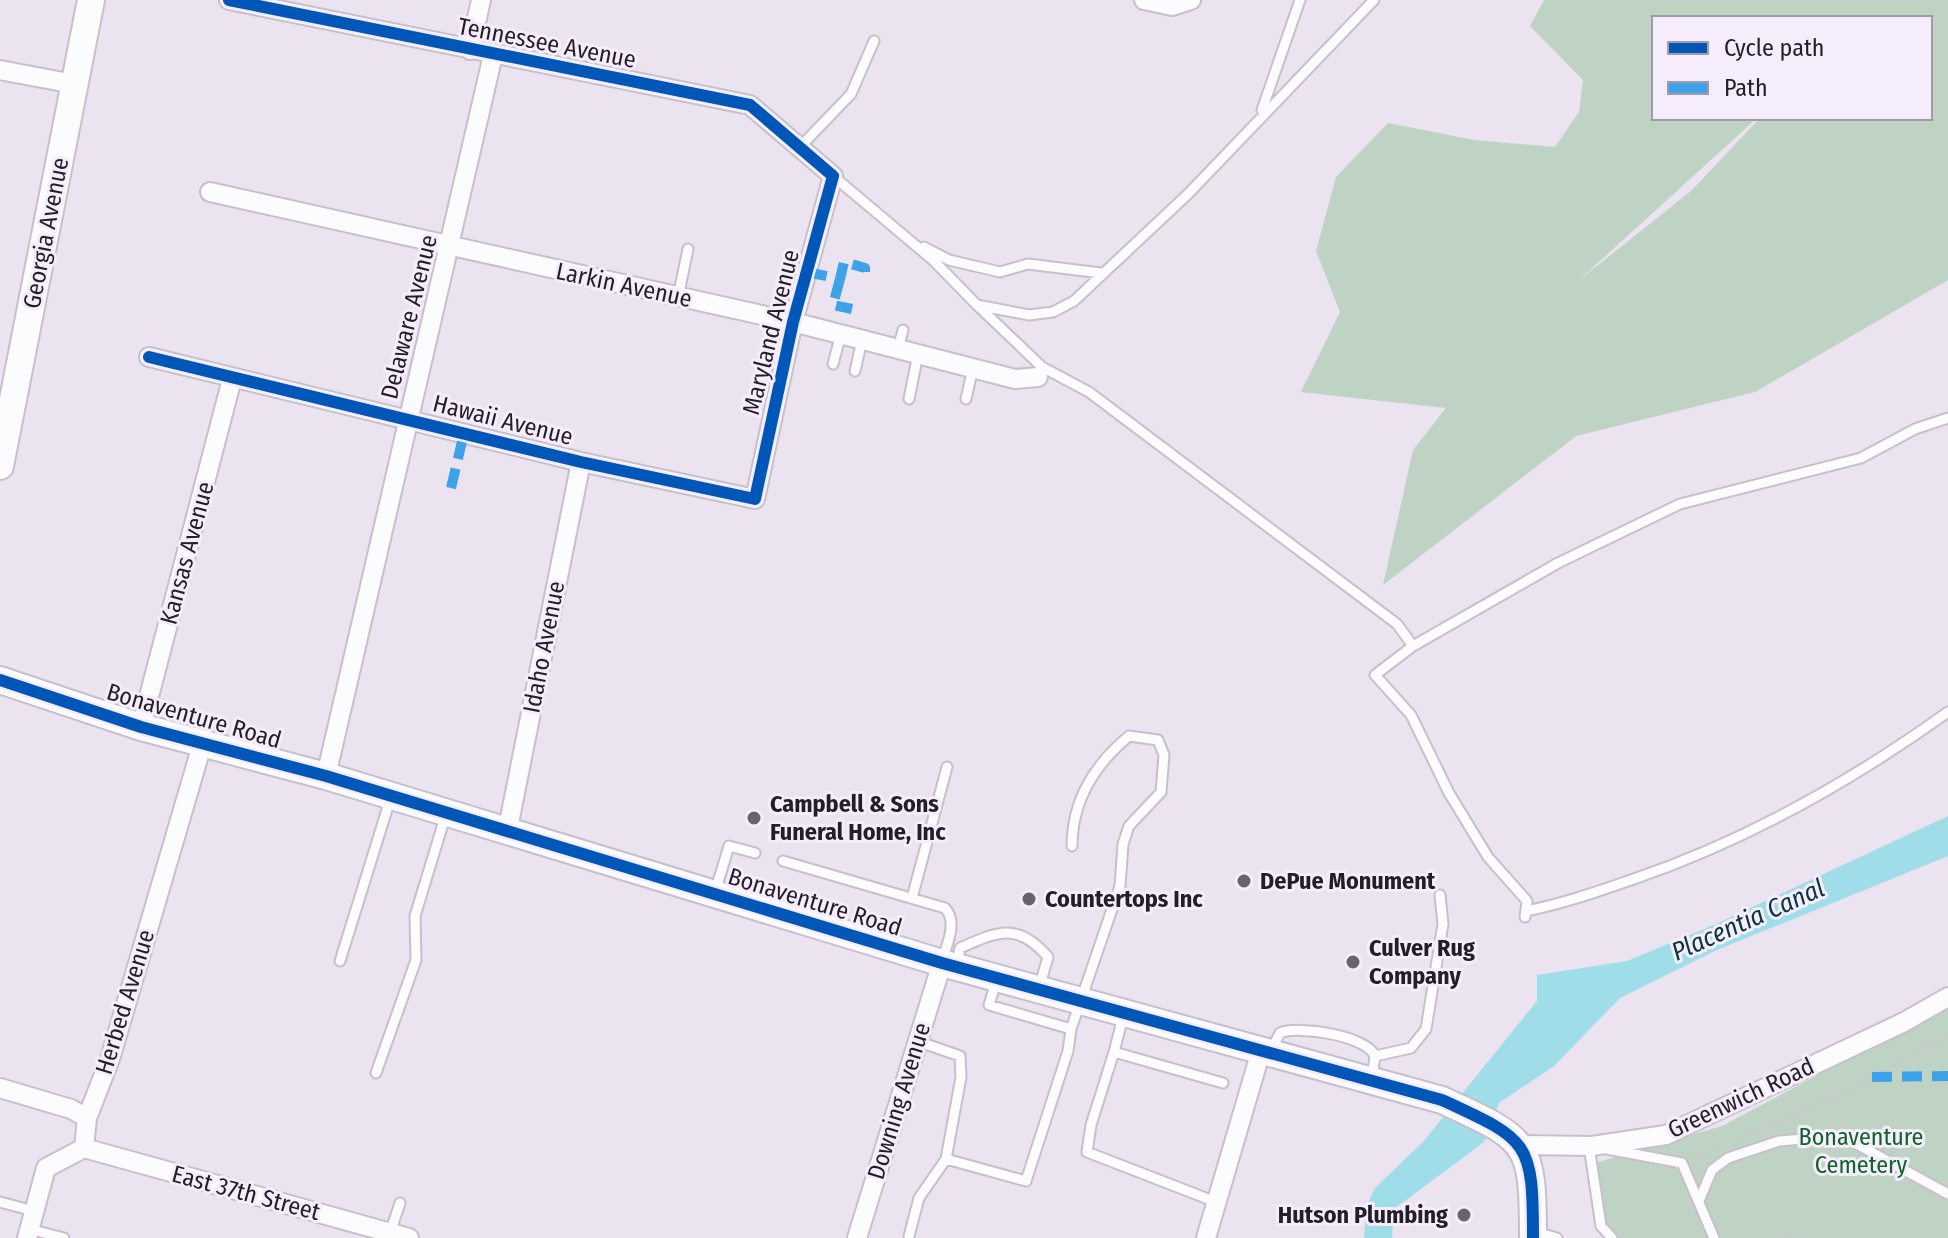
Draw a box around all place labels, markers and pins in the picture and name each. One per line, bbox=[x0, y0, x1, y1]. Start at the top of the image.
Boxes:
place label: Campbell & Sons Funeral Home, Inc bbox=[770, 790, 946, 846]
marker: Campbell & Sons Funeral Home, Inc bbox=[745, 809, 763, 827]
place label: DePue Monument bbox=[1260, 867, 1436, 895]
marker: DePue Monument bbox=[1235, 872, 1253, 890]
place label: Countertops Inc bbox=[1045, 885, 1203, 913]
marker: Countertops Inc bbox=[1020, 890, 1038, 908]
place label: Culver Rug Company bbox=[1369, 934, 1475, 990]
marker: Culver Rug Company bbox=[1344, 953, 1362, 971]
place label: Hutson Plumbing bbox=[1278, 1201, 1448, 1229]
marker: Hutson Plumbing bbox=[1455, 1206, 1473, 1224]

